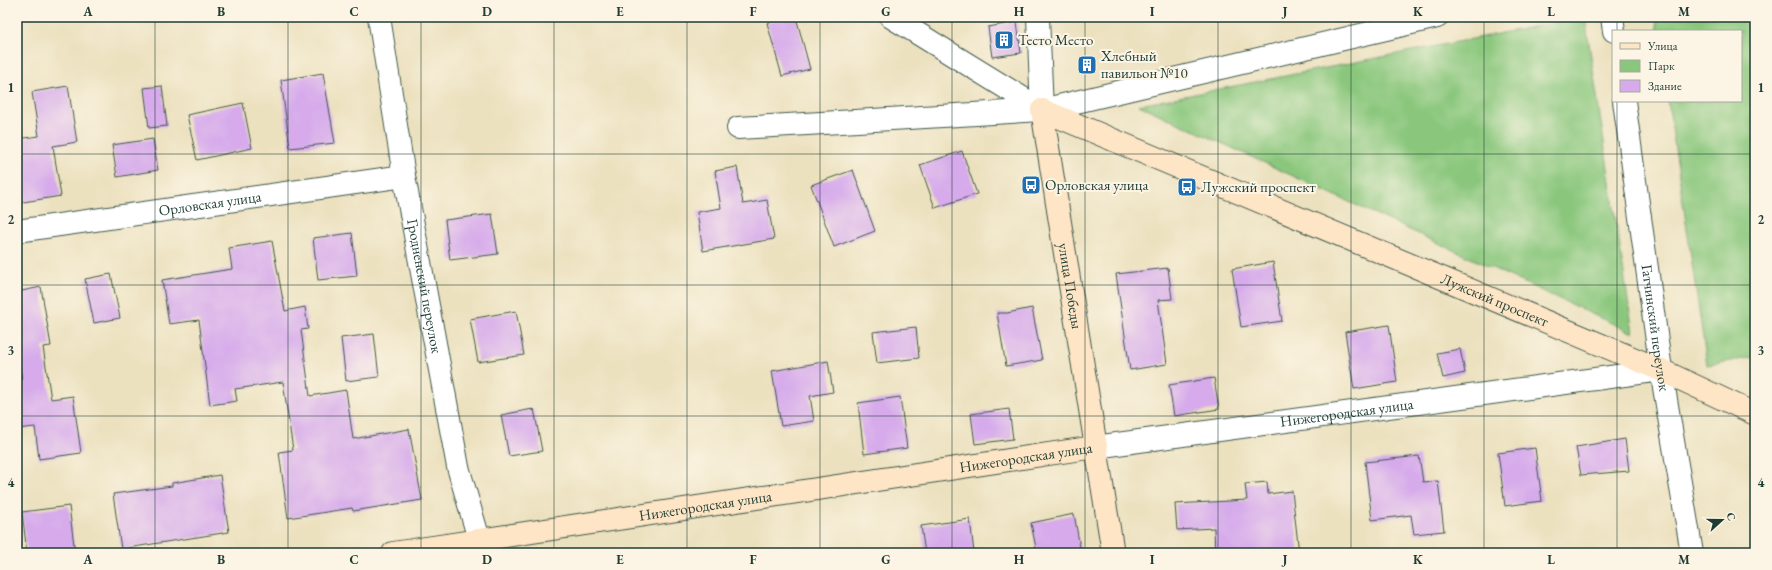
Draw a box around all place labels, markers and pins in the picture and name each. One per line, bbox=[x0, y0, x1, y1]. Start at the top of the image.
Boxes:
building icon: Тесто Место bbox=[993, 29, 1015, 51]
place label: Тесто Место bbox=[1018, 30, 1093, 49]
place label: Хлебный павильон №10 bbox=[1100, 46, 1188, 82]
building icon: Хлебный павильон №10 bbox=[1076, 54, 1098, 76]
bus stop icon: Орловская улица bbox=[1020, 174, 1042, 196]
place label: Орловская улица bbox=[1045, 175, 1148, 194]
bus stop icon: Лужский проспект bbox=[1176, 176, 1198, 198]
place label: Лужский проспект bbox=[1201, 177, 1316, 196]

